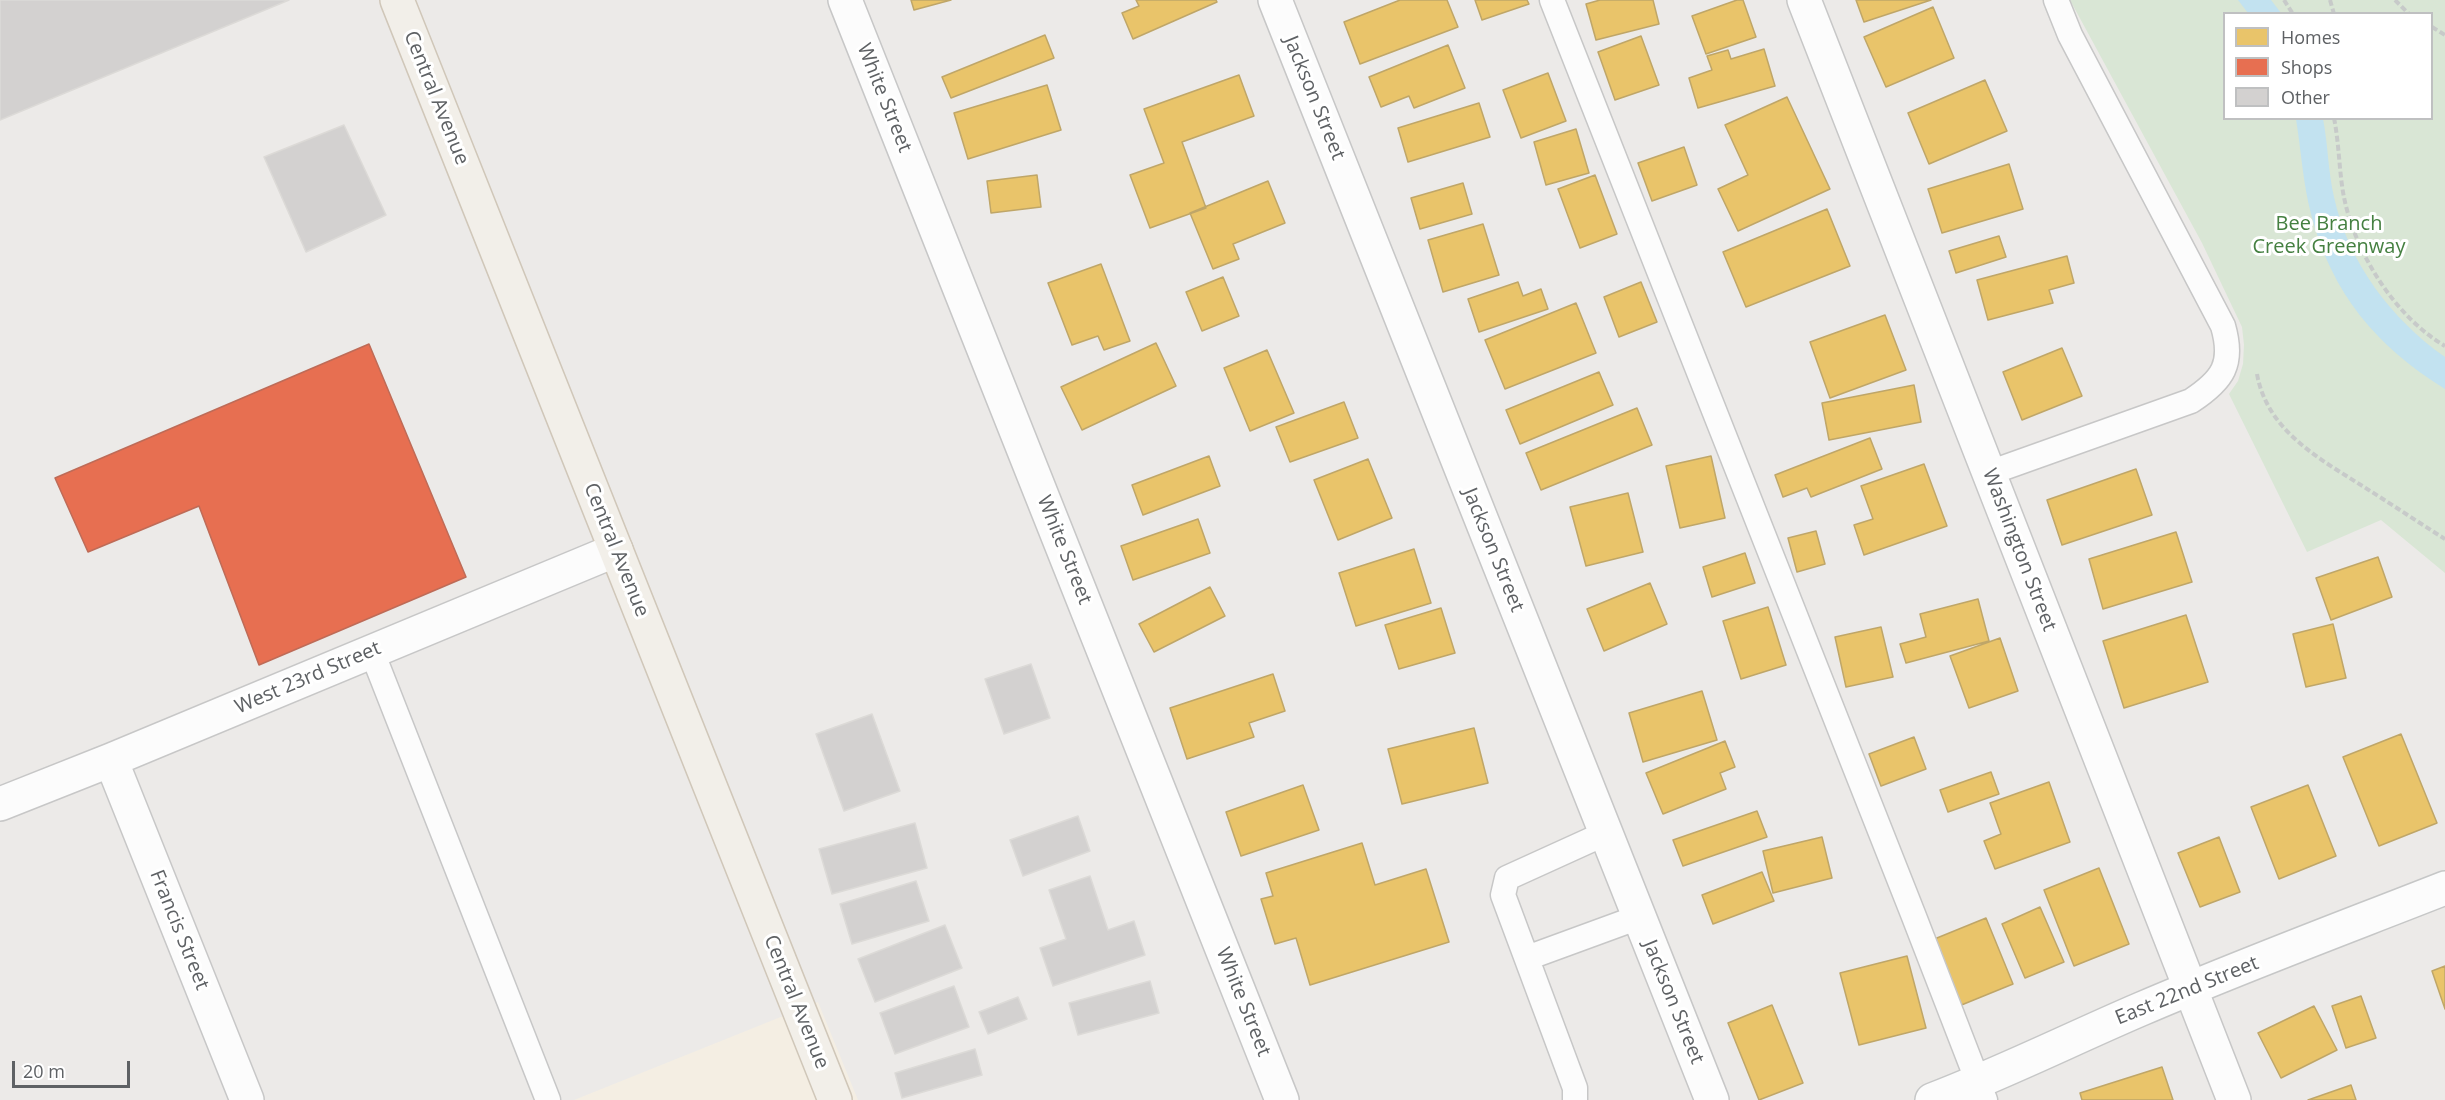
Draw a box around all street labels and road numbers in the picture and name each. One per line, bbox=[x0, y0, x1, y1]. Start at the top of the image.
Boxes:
street label: Central Avenue bbox=[398, 27, 474, 169]
street label: Jackson Street bbox=[1278, 33, 1350, 163]
street label: White Street bbox=[851, 40, 917, 156]
street label: Washington Street bbox=[1977, 465, 2061, 635]
street label: Central Avenue bbox=[578, 479, 654, 621]
street label: Jackson Street bbox=[1457, 485, 1529, 615]
street label: White Street bbox=[1031, 492, 1097, 608]
street label: West 23rd Street bbox=[232, 636, 384, 720]
street label: Francis Street bbox=[144, 867, 214, 993]
street label: Central Avenue bbox=[758, 931, 834, 1073]
street label: Jackson Street bbox=[1637, 937, 1709, 1067]
street label: White Street bbox=[1210, 944, 1276, 1060]
street label: East 22nd Street bbox=[2112, 951, 2262, 1031]

